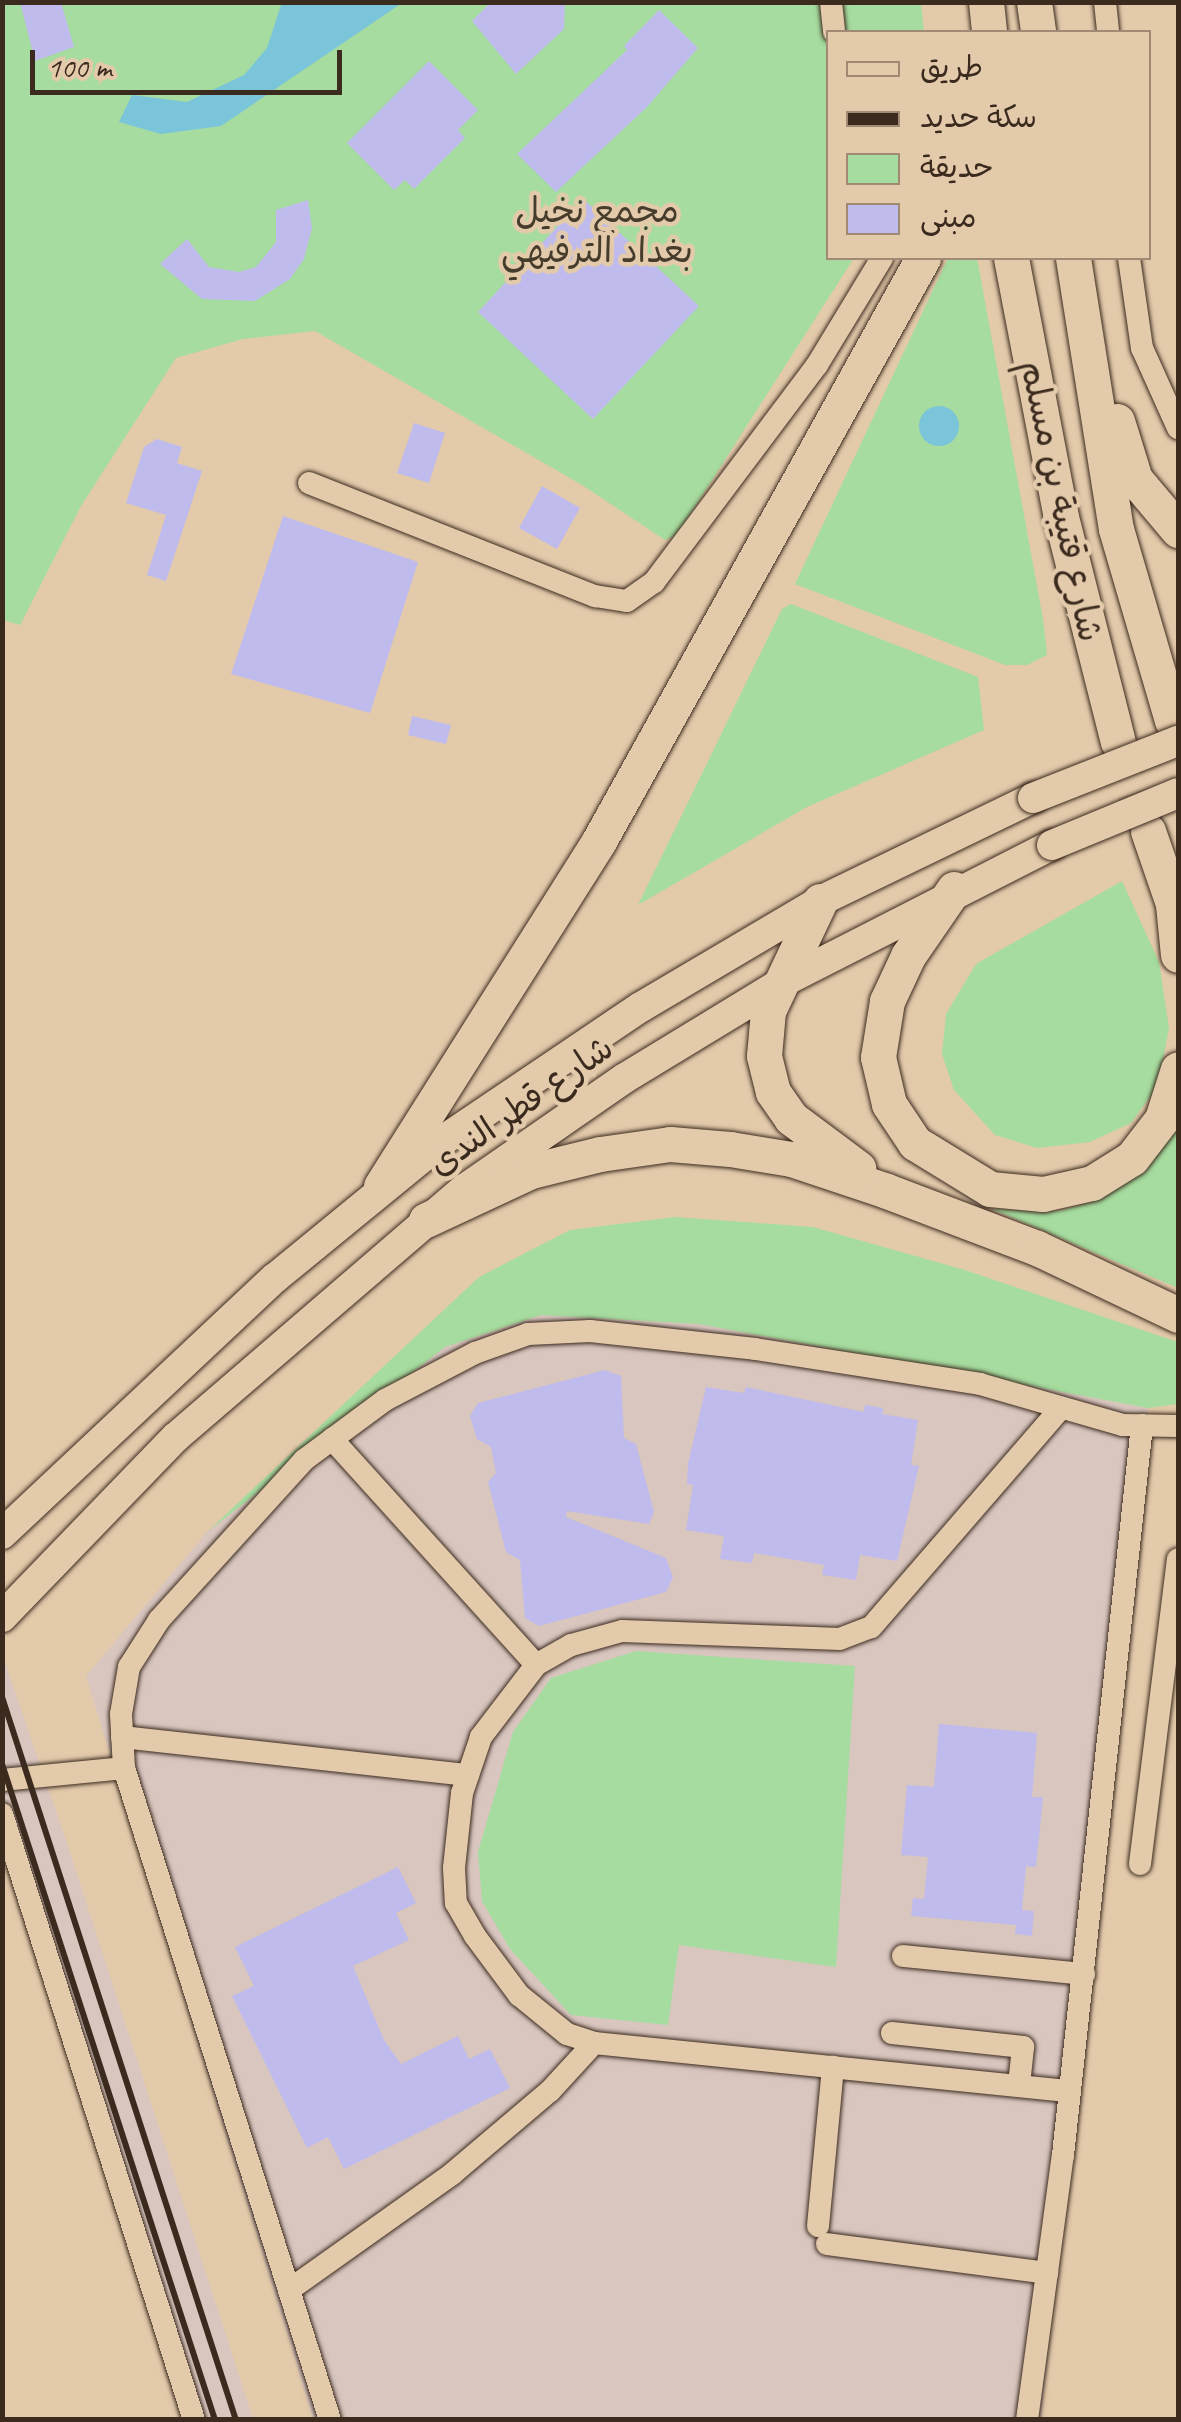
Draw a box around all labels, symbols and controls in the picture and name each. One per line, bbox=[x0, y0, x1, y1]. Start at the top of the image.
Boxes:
scale bar bbox=[35, 30, 348, 92]
legend bbox=[826, 30, 1151, 260]
text: 100 m bbox=[47, 48, 112, 86]
text: طريق bbox=[920, 48, 983, 86]
text: سكة حديد bbox=[920, 98, 1037, 136]
text: حديقة bbox=[920, 148, 994, 186]
park label: مجمع نخيل بغداد الترفيهي bbox=[501, 190, 693, 272]
text: مبنى bbox=[920, 198, 976, 236]
street label: شارع قتيبة بن مسلم bbox=[1011, 356, 1111, 646]
street label: شارع قطر الندى bbox=[421, 1027, 621, 1185]

